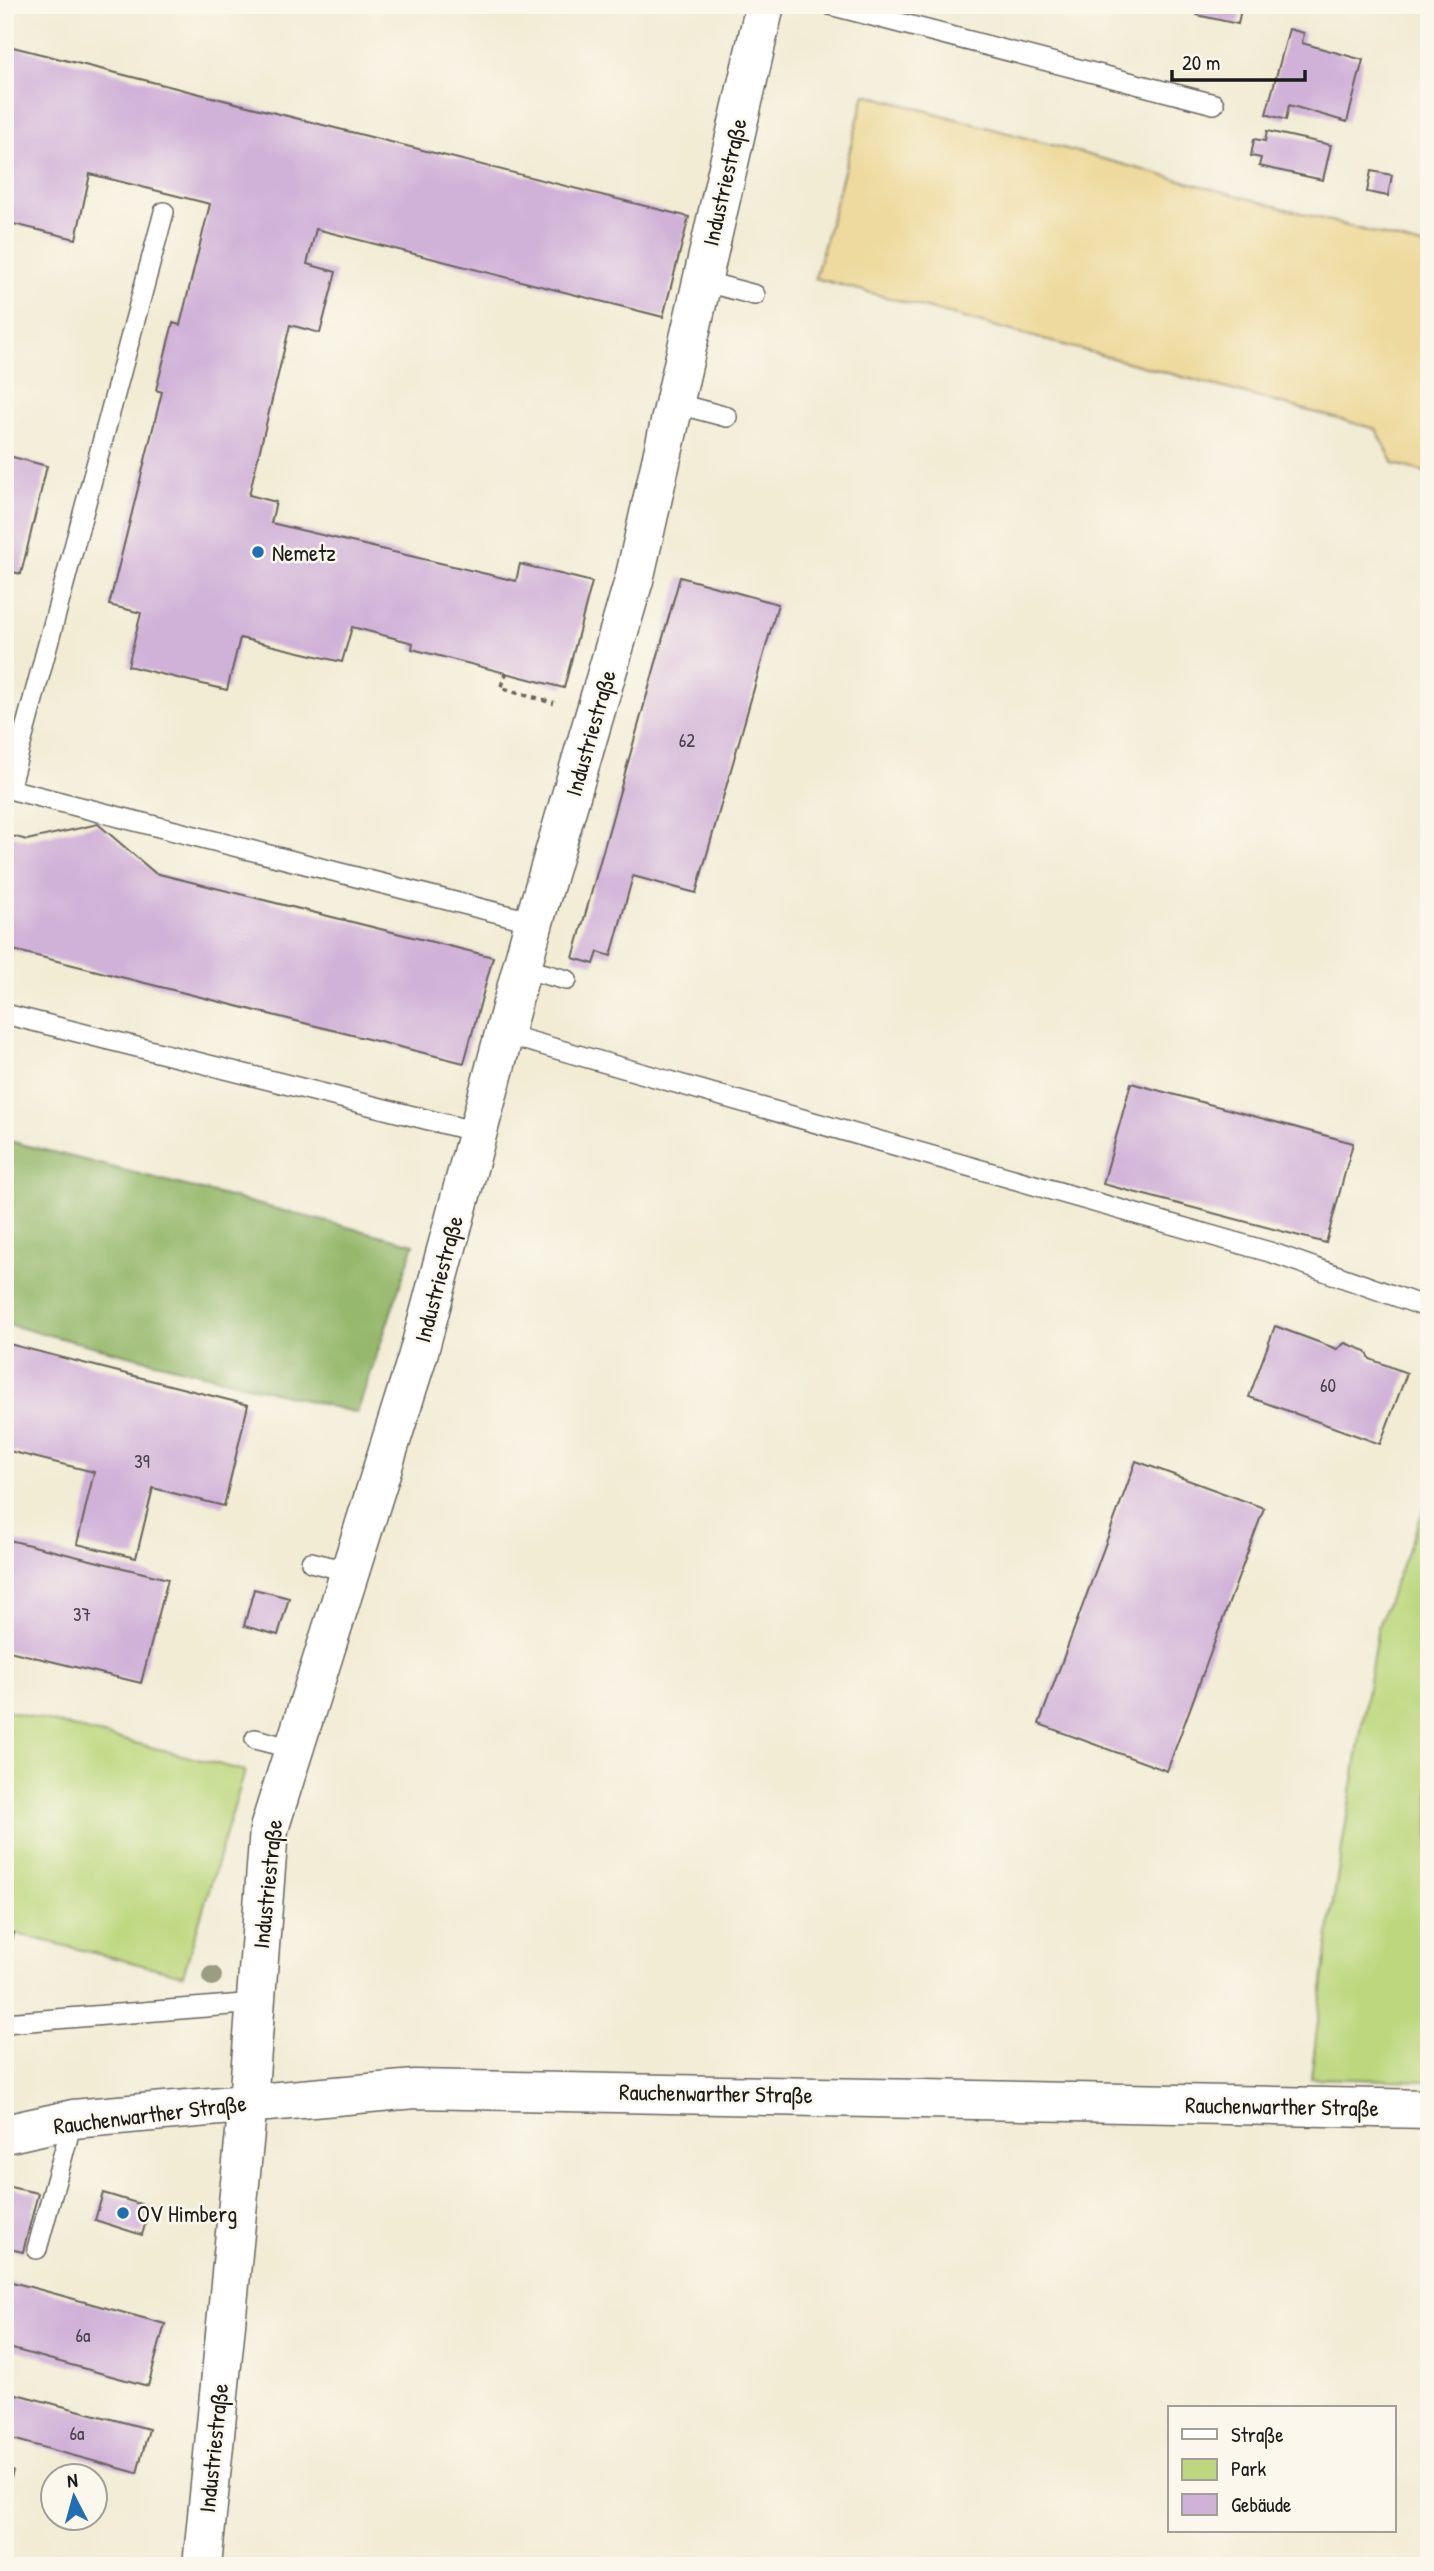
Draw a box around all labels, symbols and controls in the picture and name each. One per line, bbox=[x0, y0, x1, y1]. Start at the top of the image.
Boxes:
scale bar bbox=[1172, 38, 1304, 82]
text: 20 m bbox=[1182, 48, 1220, 77]
street label: Industriestraße bbox=[694, 115, 754, 249]
place label: Nemetz bbox=[272, 537, 336, 568]
marker: Nemetz bbox=[250, 544, 266, 560]
street label: Industriestraße bbox=[557, 666, 623, 800]
house number: 62 bbox=[679, 727, 695, 753]
street label: Industriestraße bbox=[406, 1212, 470, 1346]
house number: 60 bbox=[1320, 1372, 1336, 1398]
house number: 39 bbox=[134, 1448, 150, 1474]
house number: 37 bbox=[73, 1601, 91, 1627]
street label: Industriestraße bbox=[245, 1818, 289, 1950]
street label: Rauchenwarther Straße bbox=[619, 2076, 813, 2110]
street label: Rauchenwarther Straße bbox=[52, 2087, 248, 2141]
street label: Rauchenwarther Straße bbox=[1185, 2089, 1379, 2123]
place label: OV Himberg bbox=[137, 2198, 237, 2229]
marker: OV Himberg bbox=[115, 2205, 131, 2221]
house number: 6a bbox=[75, 2322, 91, 2348]
street label: Industriestraße bbox=[191, 2382, 235, 2514]
legend bbox=[1168, 2406, 1396, 2532]
house number: 6a bbox=[69, 2420, 85, 2446]
text: Straße bbox=[1231, 2420, 1284, 2449]
text: Park bbox=[1231, 2454, 1266, 2483]
north arrow bbox=[38, 2462, 108, 2532]
text: N bbox=[66, 2467, 79, 2494]
text: Gebäude bbox=[1231, 2490, 1291, 2519]

